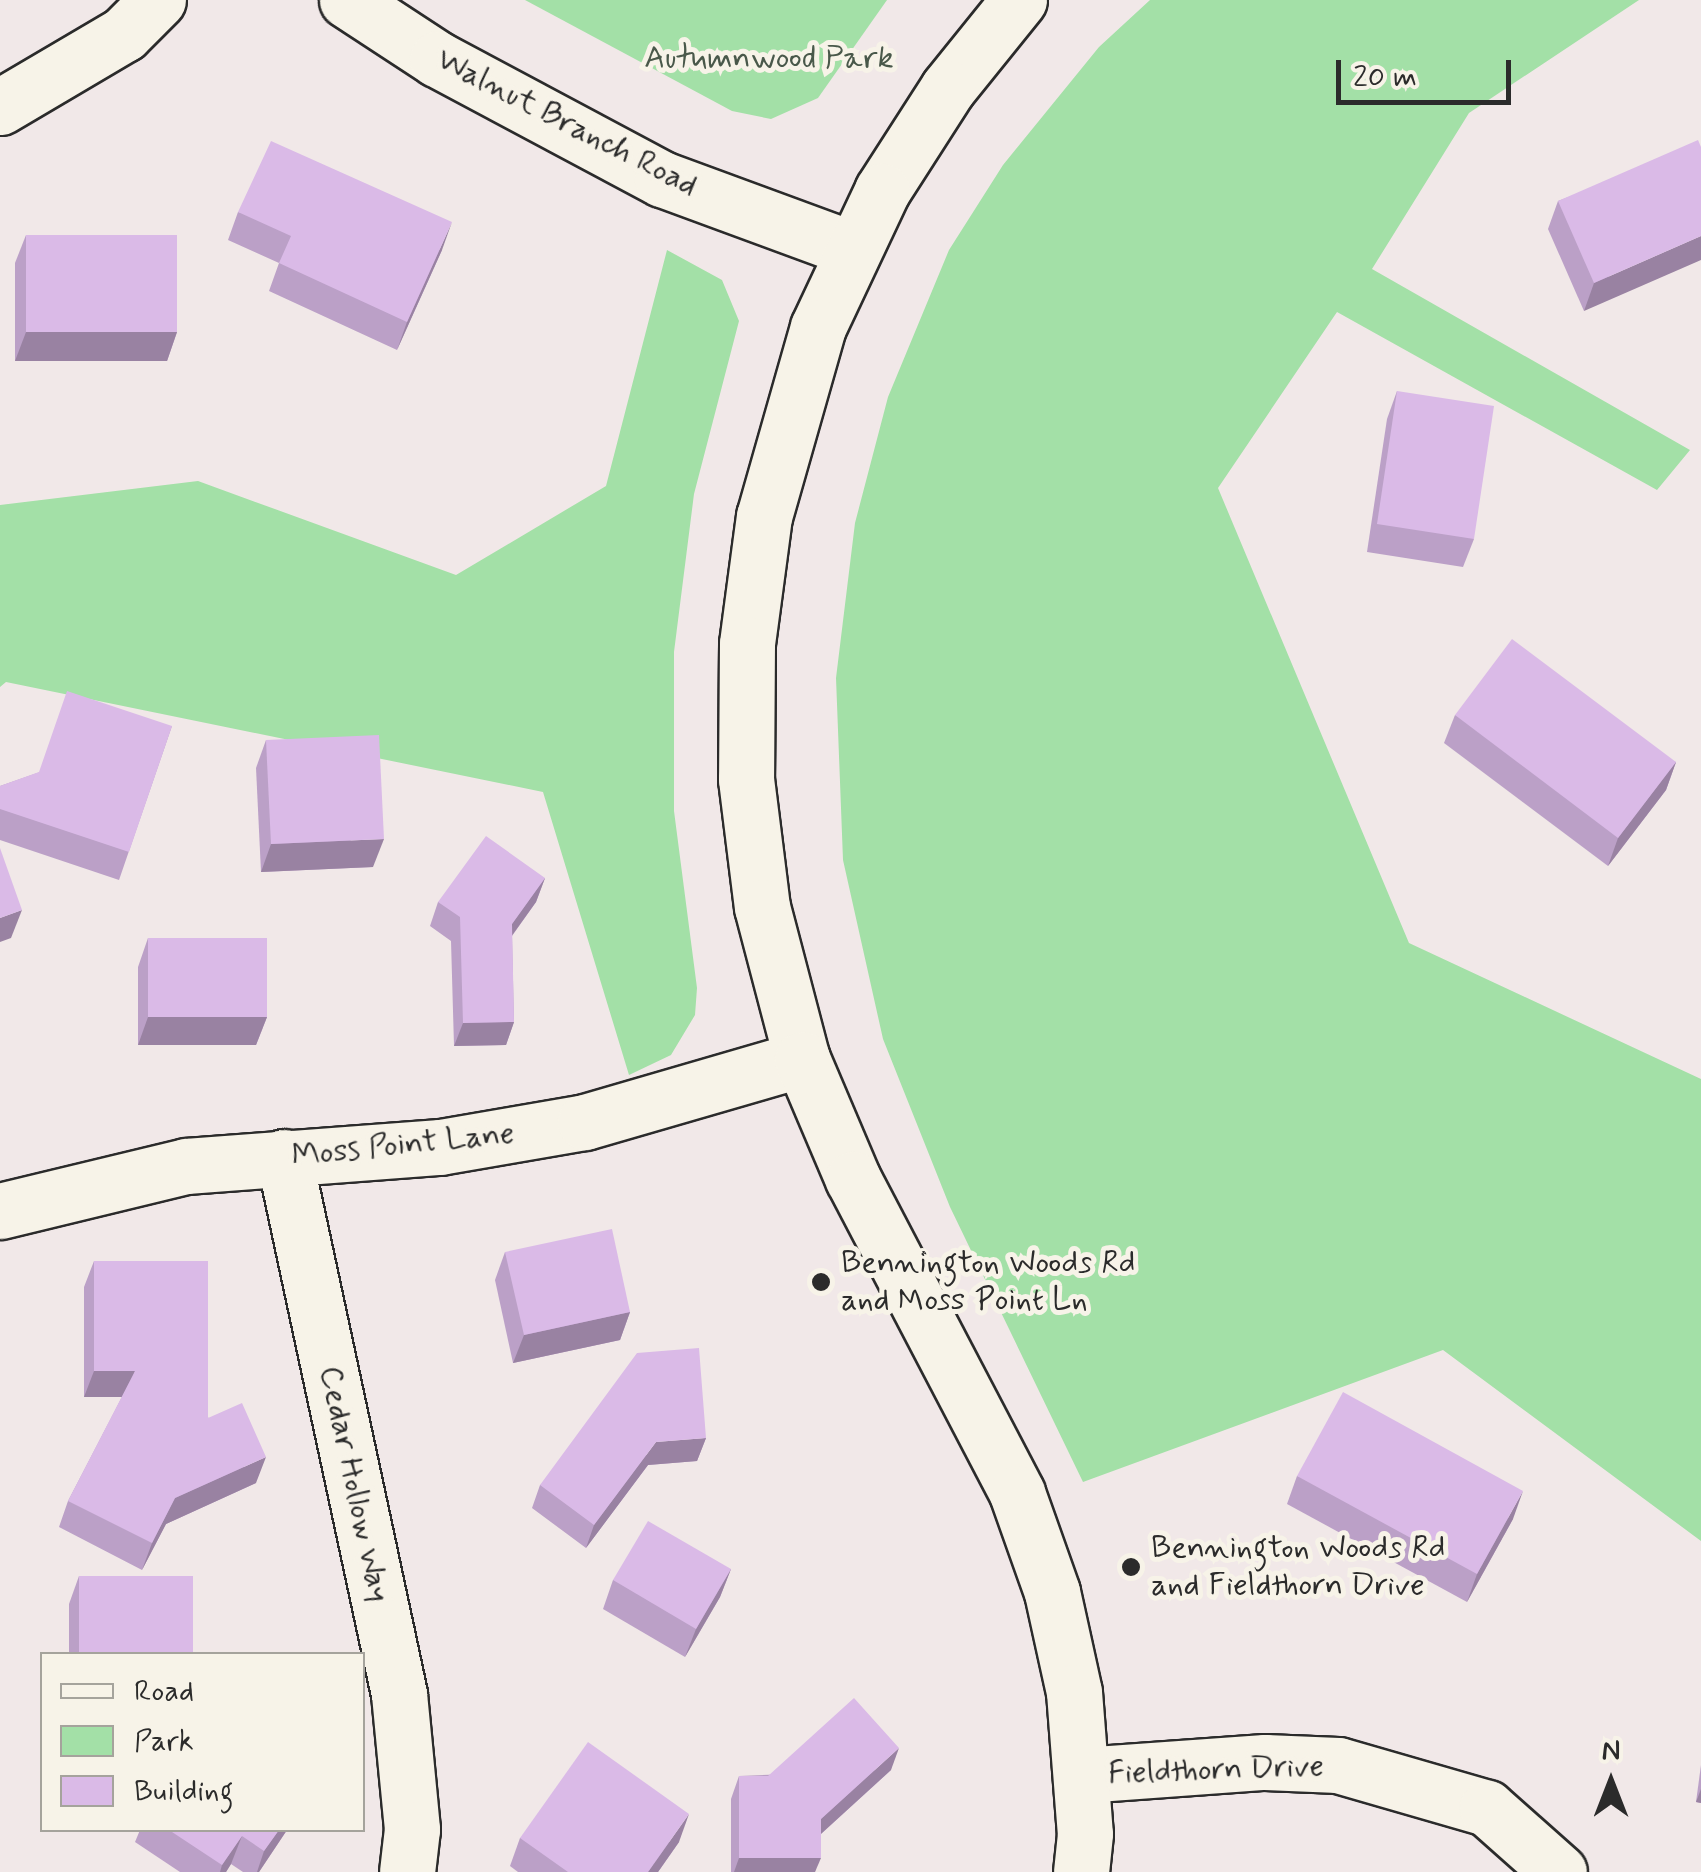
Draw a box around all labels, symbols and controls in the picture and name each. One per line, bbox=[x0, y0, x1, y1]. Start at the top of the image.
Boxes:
street label: Walnut Branch Road bbox=[426, 39, 708, 207]
park label: Autumnwood Park bbox=[647, 39, 891, 77]
scale bar bbox=[1341, 40, 1516, 102]
text: 20 m bbox=[1353, 58, 1417, 97]
street label: Moss Point Lane bbox=[290, 1114, 516, 1176]
place label: Bennington Woods Rd and Moss Point Ln bbox=[841, 1245, 1135, 1320]
marker: Bennington Woods Rd and Moss Point Ln bbox=[810, 1271, 832, 1293]
street label: Cedar Hollow Way bbox=[309, 1359, 399, 1609]
place label: Bennington Woods Rd and Fieldthorn Drive bbox=[1151, 1530, 1445, 1605]
marker: Bennington Woods Rd and Fieldthorn Drive bbox=[1120, 1556, 1142, 1578]
legend bbox=[40, 1652, 365, 1832]
text: Road bbox=[134, 1672, 194, 1711]
text: Park bbox=[134, 1722, 194, 1761]
north arrow bbox=[1561, 1732, 1661, 1832]
text: N bbox=[1602, 1733, 1620, 1770]
street label: Fieldthorn Drive bbox=[1109, 1747, 1323, 1793]
text: Building bbox=[134, 1772, 233, 1811]

